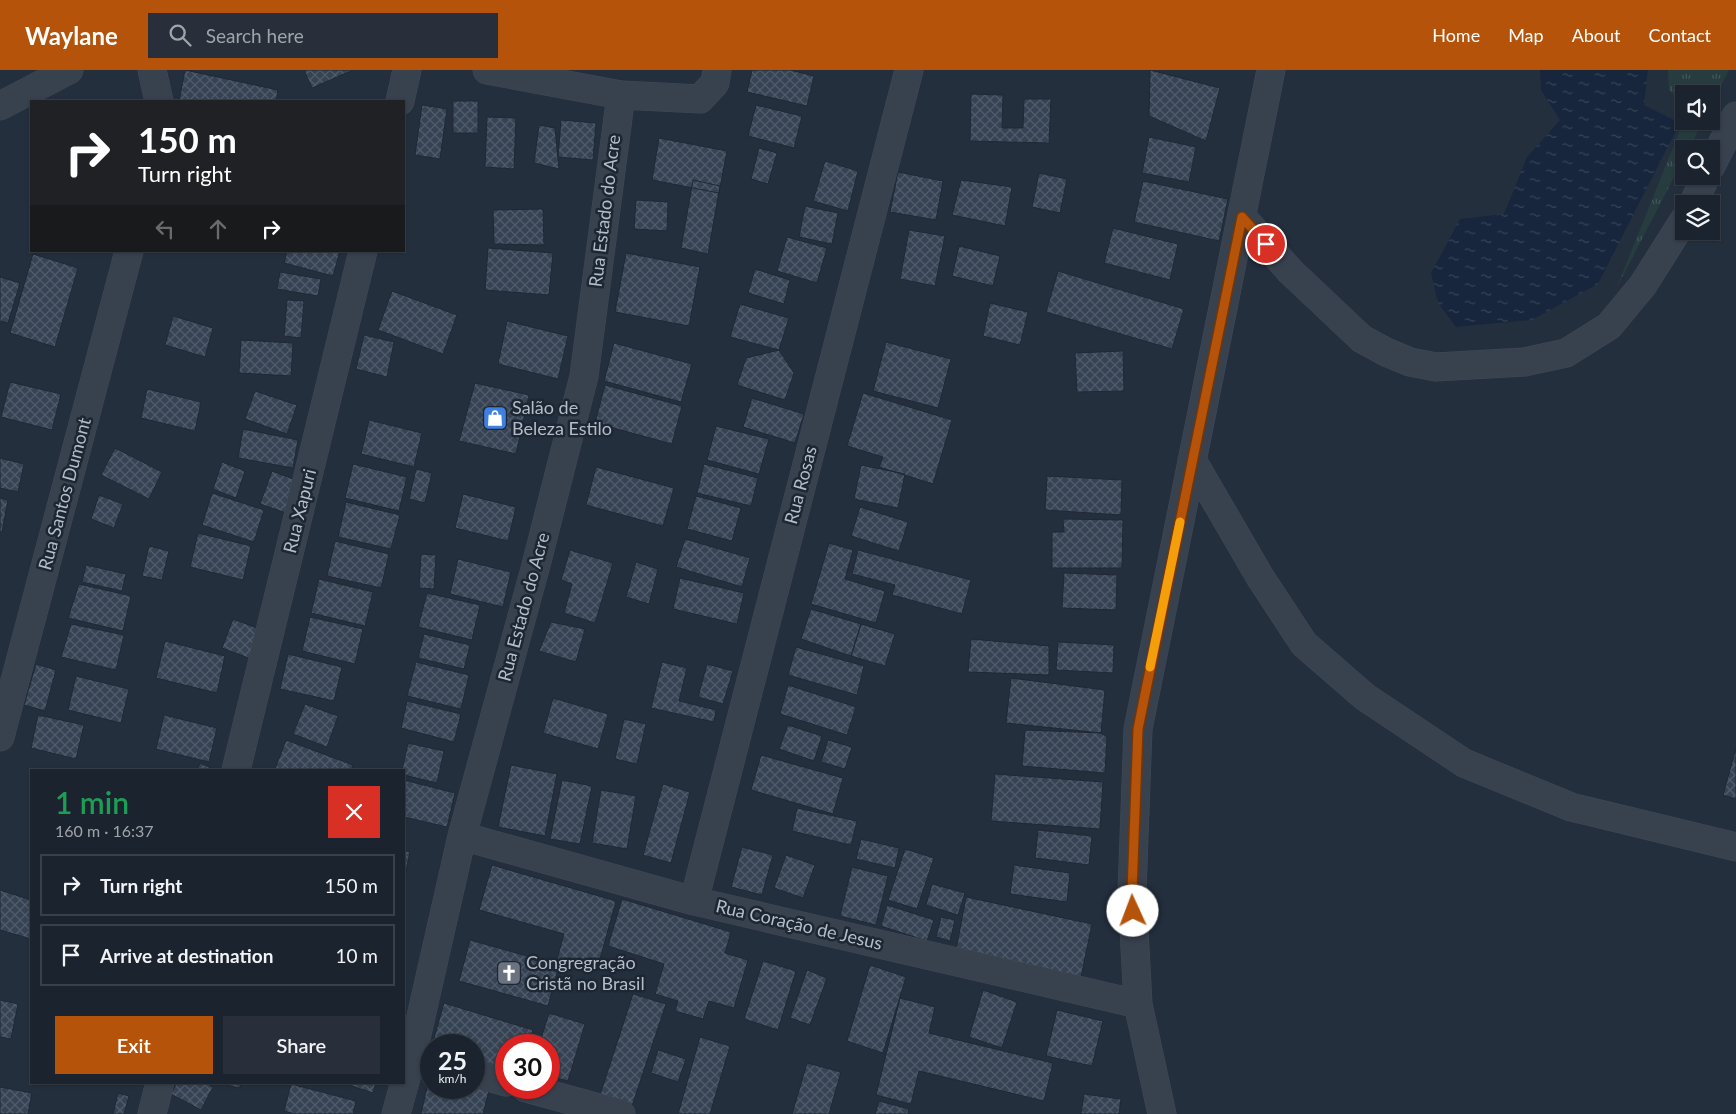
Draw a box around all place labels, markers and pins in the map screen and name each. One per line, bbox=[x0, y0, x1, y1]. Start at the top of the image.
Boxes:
pin bbox=[1245, 223, 1287, 265]
place label: Salão de Beleza Estilo bbox=[512, 396, 612, 439]
shop icon: Salão de Beleza Estilo bbox=[482, 405, 508, 431]
place label: Congregração Cristã no Brasil bbox=[526, 951, 645, 994]
church icon: Congregração Cristã no Brasil bbox=[496, 960, 522, 986]

